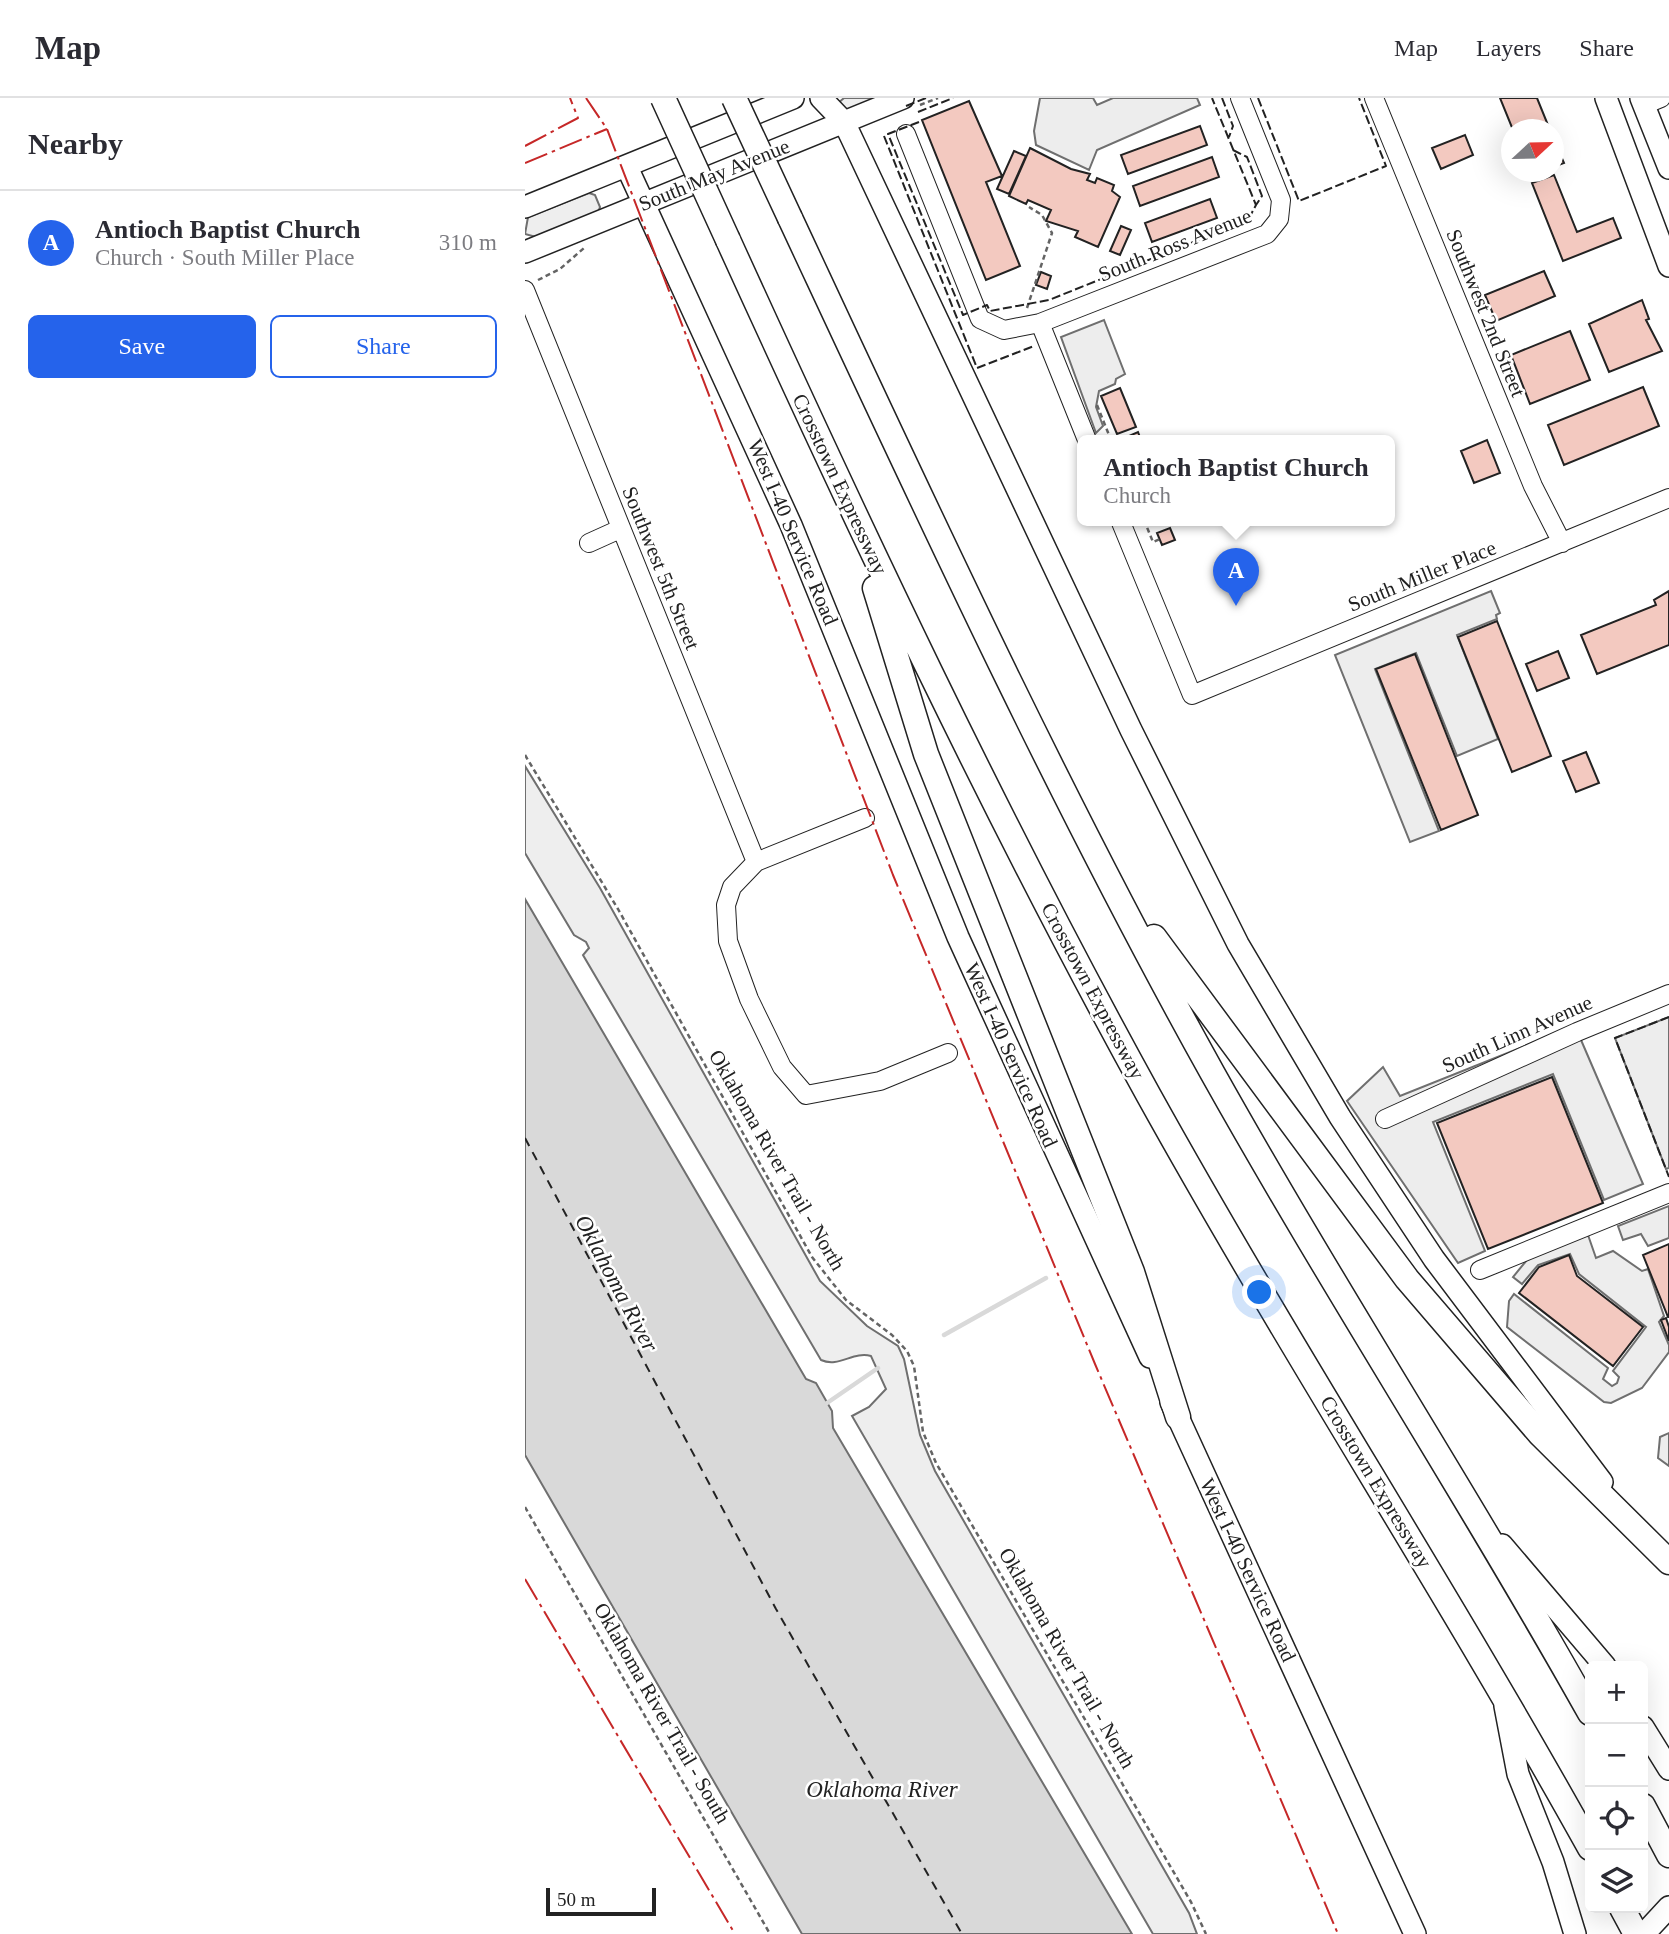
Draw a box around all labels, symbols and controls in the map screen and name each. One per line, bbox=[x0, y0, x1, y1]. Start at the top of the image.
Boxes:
text: Map bbox=[35, 30, 101, 66]
text: Map bbox=[1394, 35, 1438, 61]
text: Layers bbox=[1476, 35, 1541, 61]
text: Share bbox=[1579, 35, 1634, 61]
north arrow bbox=[1501, 119, 1564, 182]
text: Nearby bbox=[28, 127, 123, 160]
street label: South May Avenue bbox=[635, 134, 793, 216]
street label: South Ross Avenue bbox=[1095, 203, 1255, 287]
text: Antioch Baptist Church bbox=[95, 215, 360, 244]
street label: Southwest 2nd Street bbox=[1441, 226, 1531, 400]
text: A bbox=[43, 230, 59, 255]
text: 310 m bbox=[439, 230, 497, 255]
text: Church · South Miller Place bbox=[95, 245, 354, 270]
button: Save bbox=[28, 315, 256, 378]
button: Share bbox=[270, 315, 497, 378]
street label: Crosstown Expressway bbox=[788, 390, 893, 579]
street label: West I-40 Service Road bbox=[743, 435, 843, 629]
popup bbox=[1077, 435, 1395, 526]
text: Antioch Baptist Church bbox=[1103, 453, 1369, 482]
street label: Southwest 5th Street bbox=[617, 483, 705, 653]
text: Church bbox=[1103, 483, 1171, 508]
street label: South Miller Place bbox=[1344, 535, 1500, 617]
pin: A bbox=[1213, 548, 1259, 606]
street label: Crosstown Expressway bbox=[1036, 899, 1150, 1084]
street label: West I-40 Service Road bbox=[959, 959, 1063, 1151]
street label: South Linn Avenue bbox=[1438, 990, 1596, 1078]
street label: Oklahoma River Trail - North bbox=[704, 1045, 850, 1275]
water label: Oklahoma River bbox=[570, 1211, 664, 1357]
your location bbox=[1242, 1275, 1276, 1309]
street label: Crosstown Expressway bbox=[1315, 1392, 1437, 1573]
street label: West I-40 Service Road bbox=[1195, 1475, 1301, 1666]
street label: Oklahoma River Trail - North bbox=[994, 1543, 1140, 1773]
street label: Oklahoma River Trail - South bbox=[589, 1598, 735, 1828]
map controls bbox=[1585, 1661, 1648, 1913]
button: + bbox=[1585, 1661, 1648, 1724]
button: − bbox=[1585, 1724, 1648, 1787]
water label: Oklahoma River bbox=[806, 1777, 959, 1802]
button: locate bbox=[1585, 1787, 1648, 1850]
button: layers bbox=[1585, 1850, 1648, 1913]
scale bar bbox=[546, 1885, 656, 1917]
text: 50 m bbox=[557, 1889, 596, 1910]

